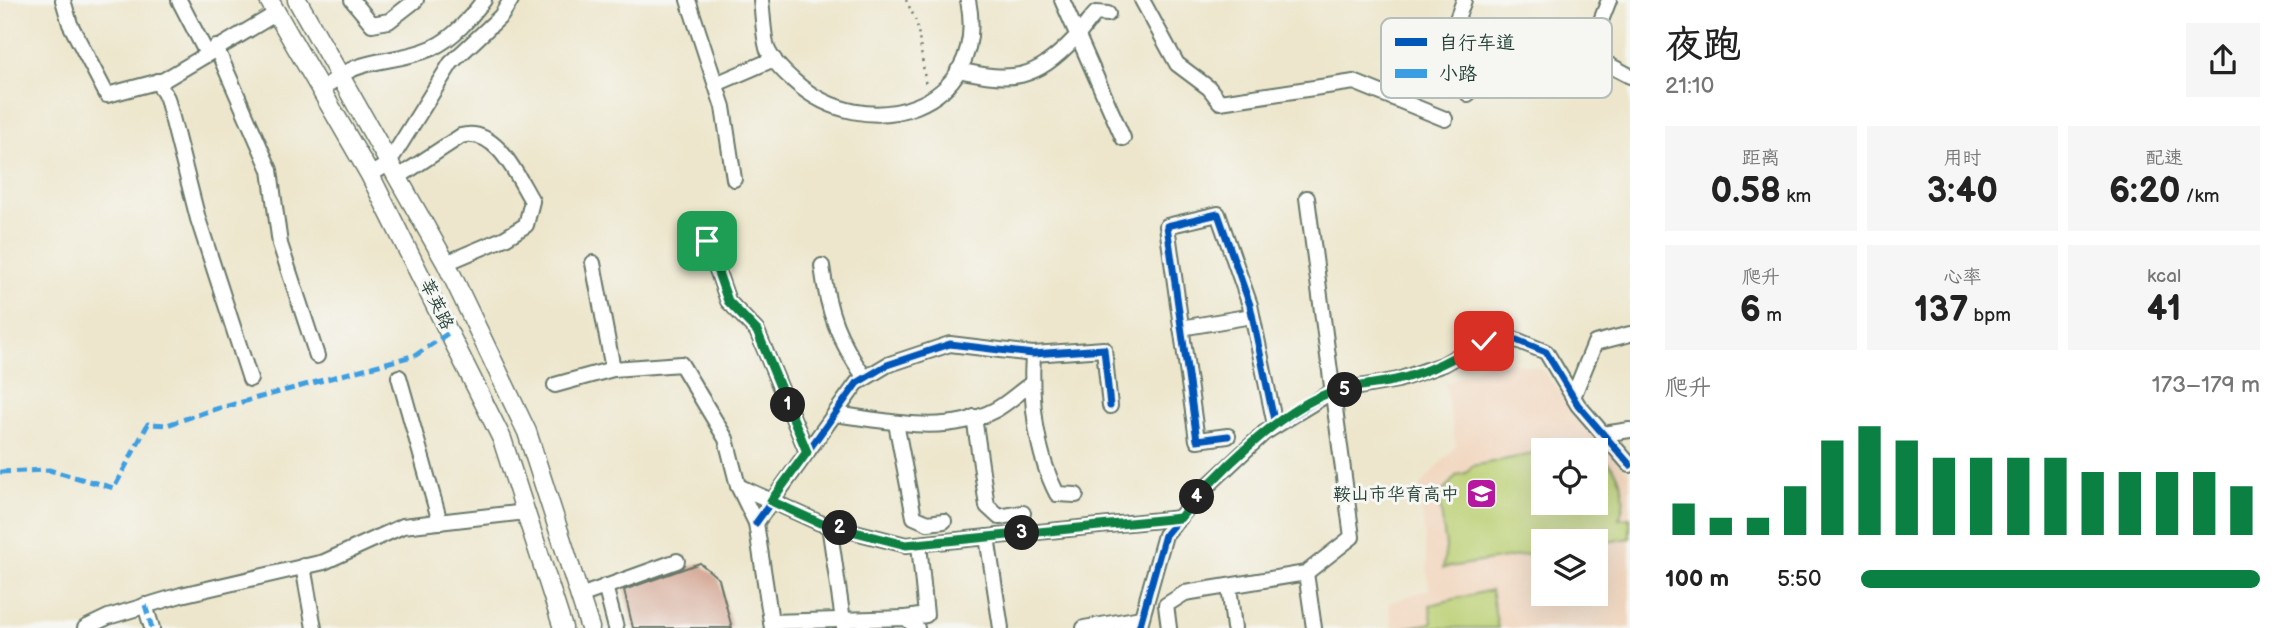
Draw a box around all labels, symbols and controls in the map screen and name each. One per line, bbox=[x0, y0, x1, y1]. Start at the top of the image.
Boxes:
legend bbox=[1381, 18, 1612, 98]
text: 夜跑 bbox=[1665, 23, 1741, 68]
button: share bbox=[2186, 23, 2260, 97]
text: 自行车道 bbox=[1439, 32, 1515, 55]
text: 小路 bbox=[1439, 63, 1477, 86]
text: 21:10 bbox=[1665, 72, 1714, 100]
text: 距离 bbox=[1742, 147, 1780, 170]
text: 用时 bbox=[1943, 147, 1982, 170]
text: 配速 bbox=[2145, 147, 2183, 170]
text: 0.58 bbox=[1710, 170, 1781, 213]
text: 3:40 bbox=[1927, 170, 1998, 213]
text: 6:20 bbox=[2109, 170, 2181, 213]
text: km bbox=[1781, 185, 1811, 208]
text: /km bbox=[2181, 185, 2219, 208]
pin bbox=[677, 211, 737, 271]
icon: arrive bbox=[688, 222, 726, 260]
text: kcal bbox=[2147, 265, 2181, 288]
text: 爬升 bbox=[1742, 266, 1780, 289]
text: 心率 bbox=[1943, 266, 1982, 289]
street label: 莘英路 bbox=[415, 275, 458, 333]
text: 41 bbox=[2147, 288, 2181, 331]
text: 6 bbox=[1740, 289, 1761, 332]
text: 137 bbox=[1914, 289, 1968, 332]
text: m bbox=[1761, 304, 1782, 327]
text: bpm bbox=[1968, 304, 2011, 327]
pin bbox=[1454, 311, 1514, 371]
icon: check bbox=[1465, 322, 1503, 360]
text: 173–179 m bbox=[2152, 371, 2260, 399]
pin: 5 bbox=[1328, 372, 1362, 408]
text: 爬升 bbox=[1665, 374, 1711, 402]
text: 5 bbox=[1339, 378, 1350, 401]
pin: 1 bbox=[770, 388, 806, 422]
text: 1 bbox=[784, 393, 792, 416]
map controls bbox=[1531, 438, 1608, 606]
button: locate bbox=[1531, 438, 1608, 515]
school or university icon: 鞍山市华育高中 bbox=[1465, 477, 1499, 511]
pin: 4 bbox=[1180, 480, 1214, 514]
place label: 鞍山市华育高中 bbox=[1333, 484, 1459, 505]
text: 4 bbox=[1191, 485, 1202, 508]
pin: 2 bbox=[822, 510, 858, 546]
text: 2 bbox=[834, 516, 845, 539]
pin: 3 bbox=[1004, 516, 1040, 550]
text: 3 bbox=[1016, 521, 1027, 544]
button: layers bbox=[1531, 529, 1608, 606]
text: 100 m bbox=[1665, 565, 1729, 593]
text: 5:50 bbox=[1777, 565, 1822, 593]

